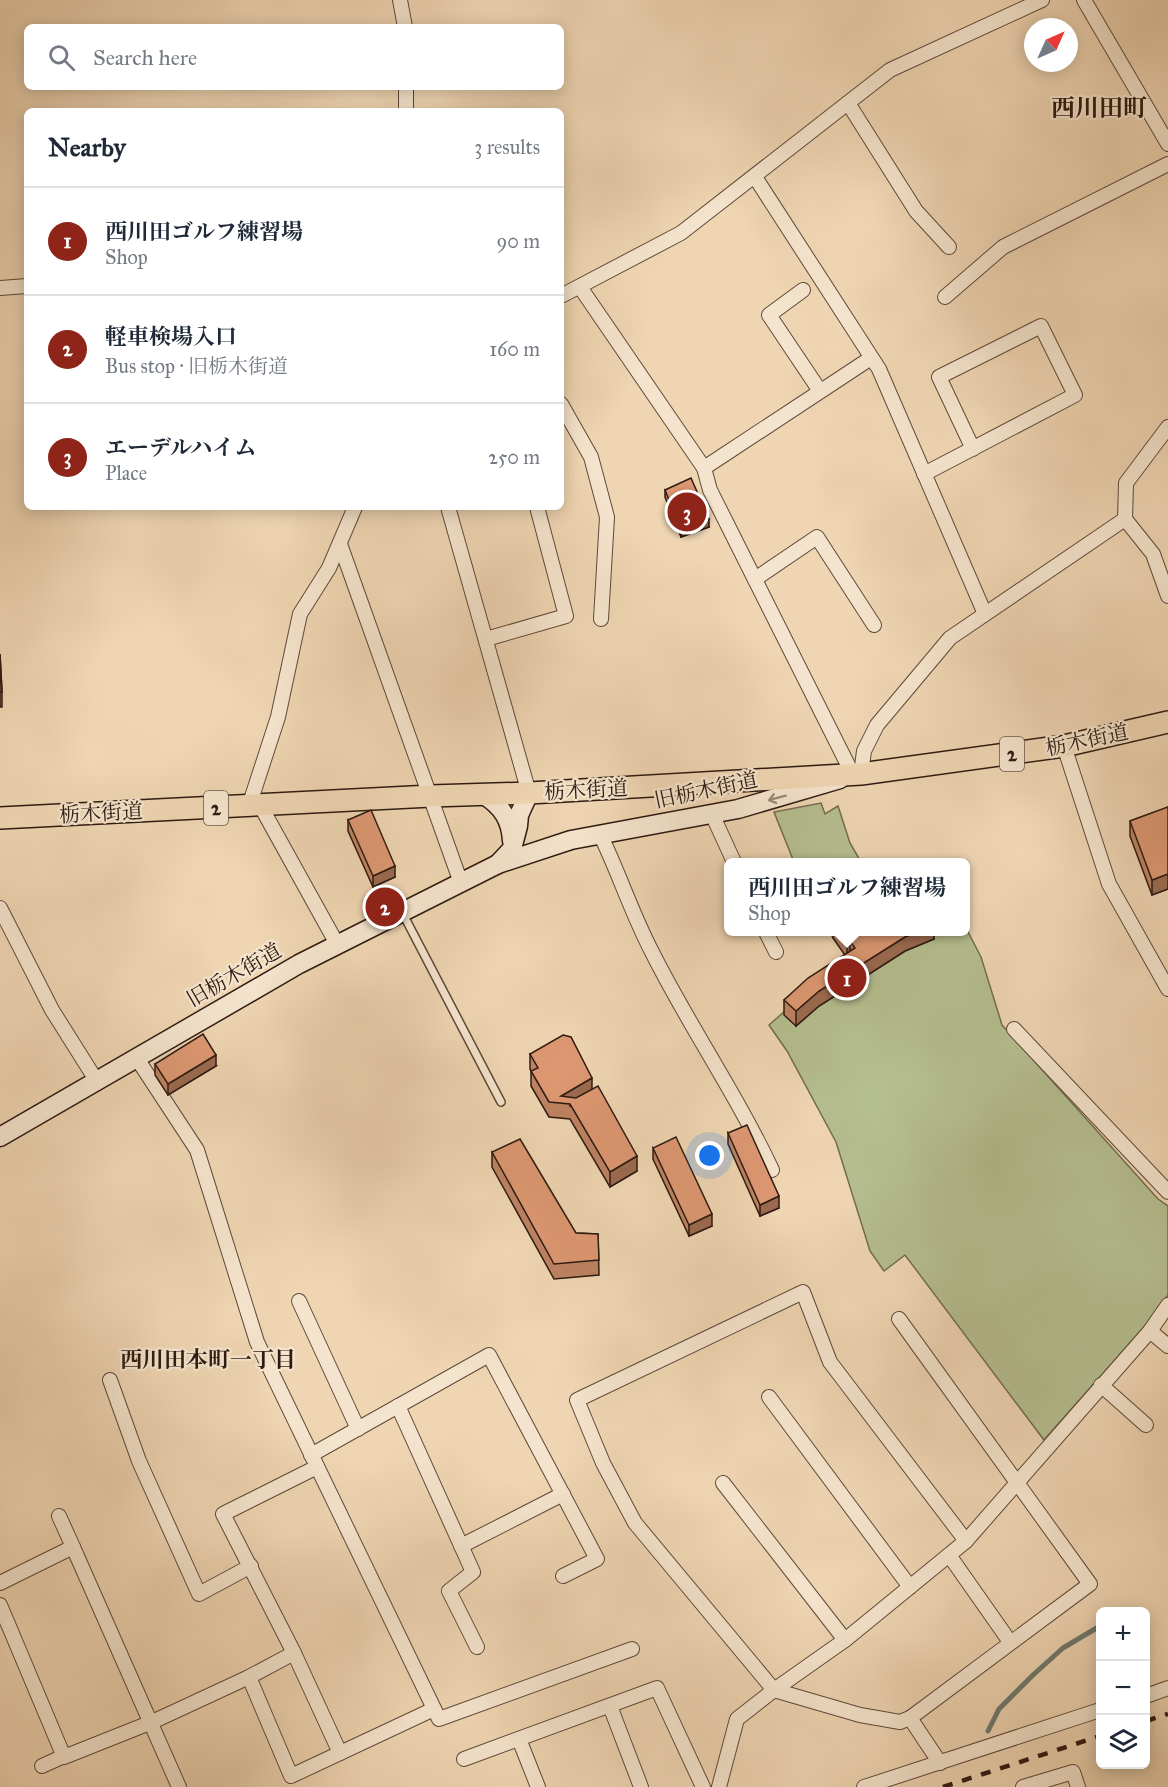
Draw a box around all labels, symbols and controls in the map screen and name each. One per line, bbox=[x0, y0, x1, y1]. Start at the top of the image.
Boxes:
north arrow bbox=[1024, 18, 1078, 72]
search box bbox=[24, 24, 564, 90]
icon: search bbox=[45, 41, 78, 74]
text: Search here bbox=[93, 44, 197, 71]
district label: 西川田町 bbox=[1051, 93, 1147, 123]
text: Nearby bbox=[48, 131, 126, 163]
text: 3 results bbox=[474, 135, 540, 159]
text: 西川田ゴルフ練習場 bbox=[105, 218, 303, 245]
text: 1 bbox=[64, 229, 71, 253]
text: 90 m bbox=[497, 229, 540, 253]
text: Shop bbox=[105, 245, 148, 269]
text: 軽車検場入口 bbox=[105, 323, 237, 350]
text: 2 bbox=[63, 337, 72, 361]
text: 160 m bbox=[489, 337, 540, 361]
text: Bus stop · 旧栃木街道 bbox=[105, 354, 288, 378]
text: エーデルハイム bbox=[105, 434, 256, 461]
text: 3 bbox=[64, 445, 72, 469]
text: 250 m bbox=[488, 445, 540, 469]
text: Place bbox=[105, 461, 147, 485]
pin: 3 bbox=[668, 490, 706, 534]
street label: 栃木街道 bbox=[1043, 719, 1131, 761]
road number: 2 bbox=[1000, 737, 1024, 771]
street label: 旧栃木街道 bbox=[652, 766, 760, 814]
street label: 栃木街道 bbox=[543, 775, 629, 805]
road number: 2 bbox=[204, 791, 228, 825]
one-way arrow bbox=[768, 793, 787, 805]
street label: 栃木街道 bbox=[58, 798, 144, 828]
popup bbox=[724, 858, 970, 936]
text: 西川田ゴルフ練習場 bbox=[748, 874, 946, 901]
pin: 2 bbox=[366, 884, 404, 930]
text: Shop bbox=[748, 901, 791, 925]
street label: 旧栃木街道 bbox=[182, 937, 286, 1013]
pin: 1 bbox=[828, 956, 866, 1000]
your location bbox=[695, 1141, 724, 1170]
district label: 西川田本町一丁目 bbox=[120, 1346, 296, 1373]
map controls bbox=[1096, 1607, 1150, 1769]
button: + bbox=[1096, 1607, 1150, 1661]
button: − bbox=[1096, 1661, 1150, 1715]
button: layers bbox=[1096, 1715, 1150, 1769]

